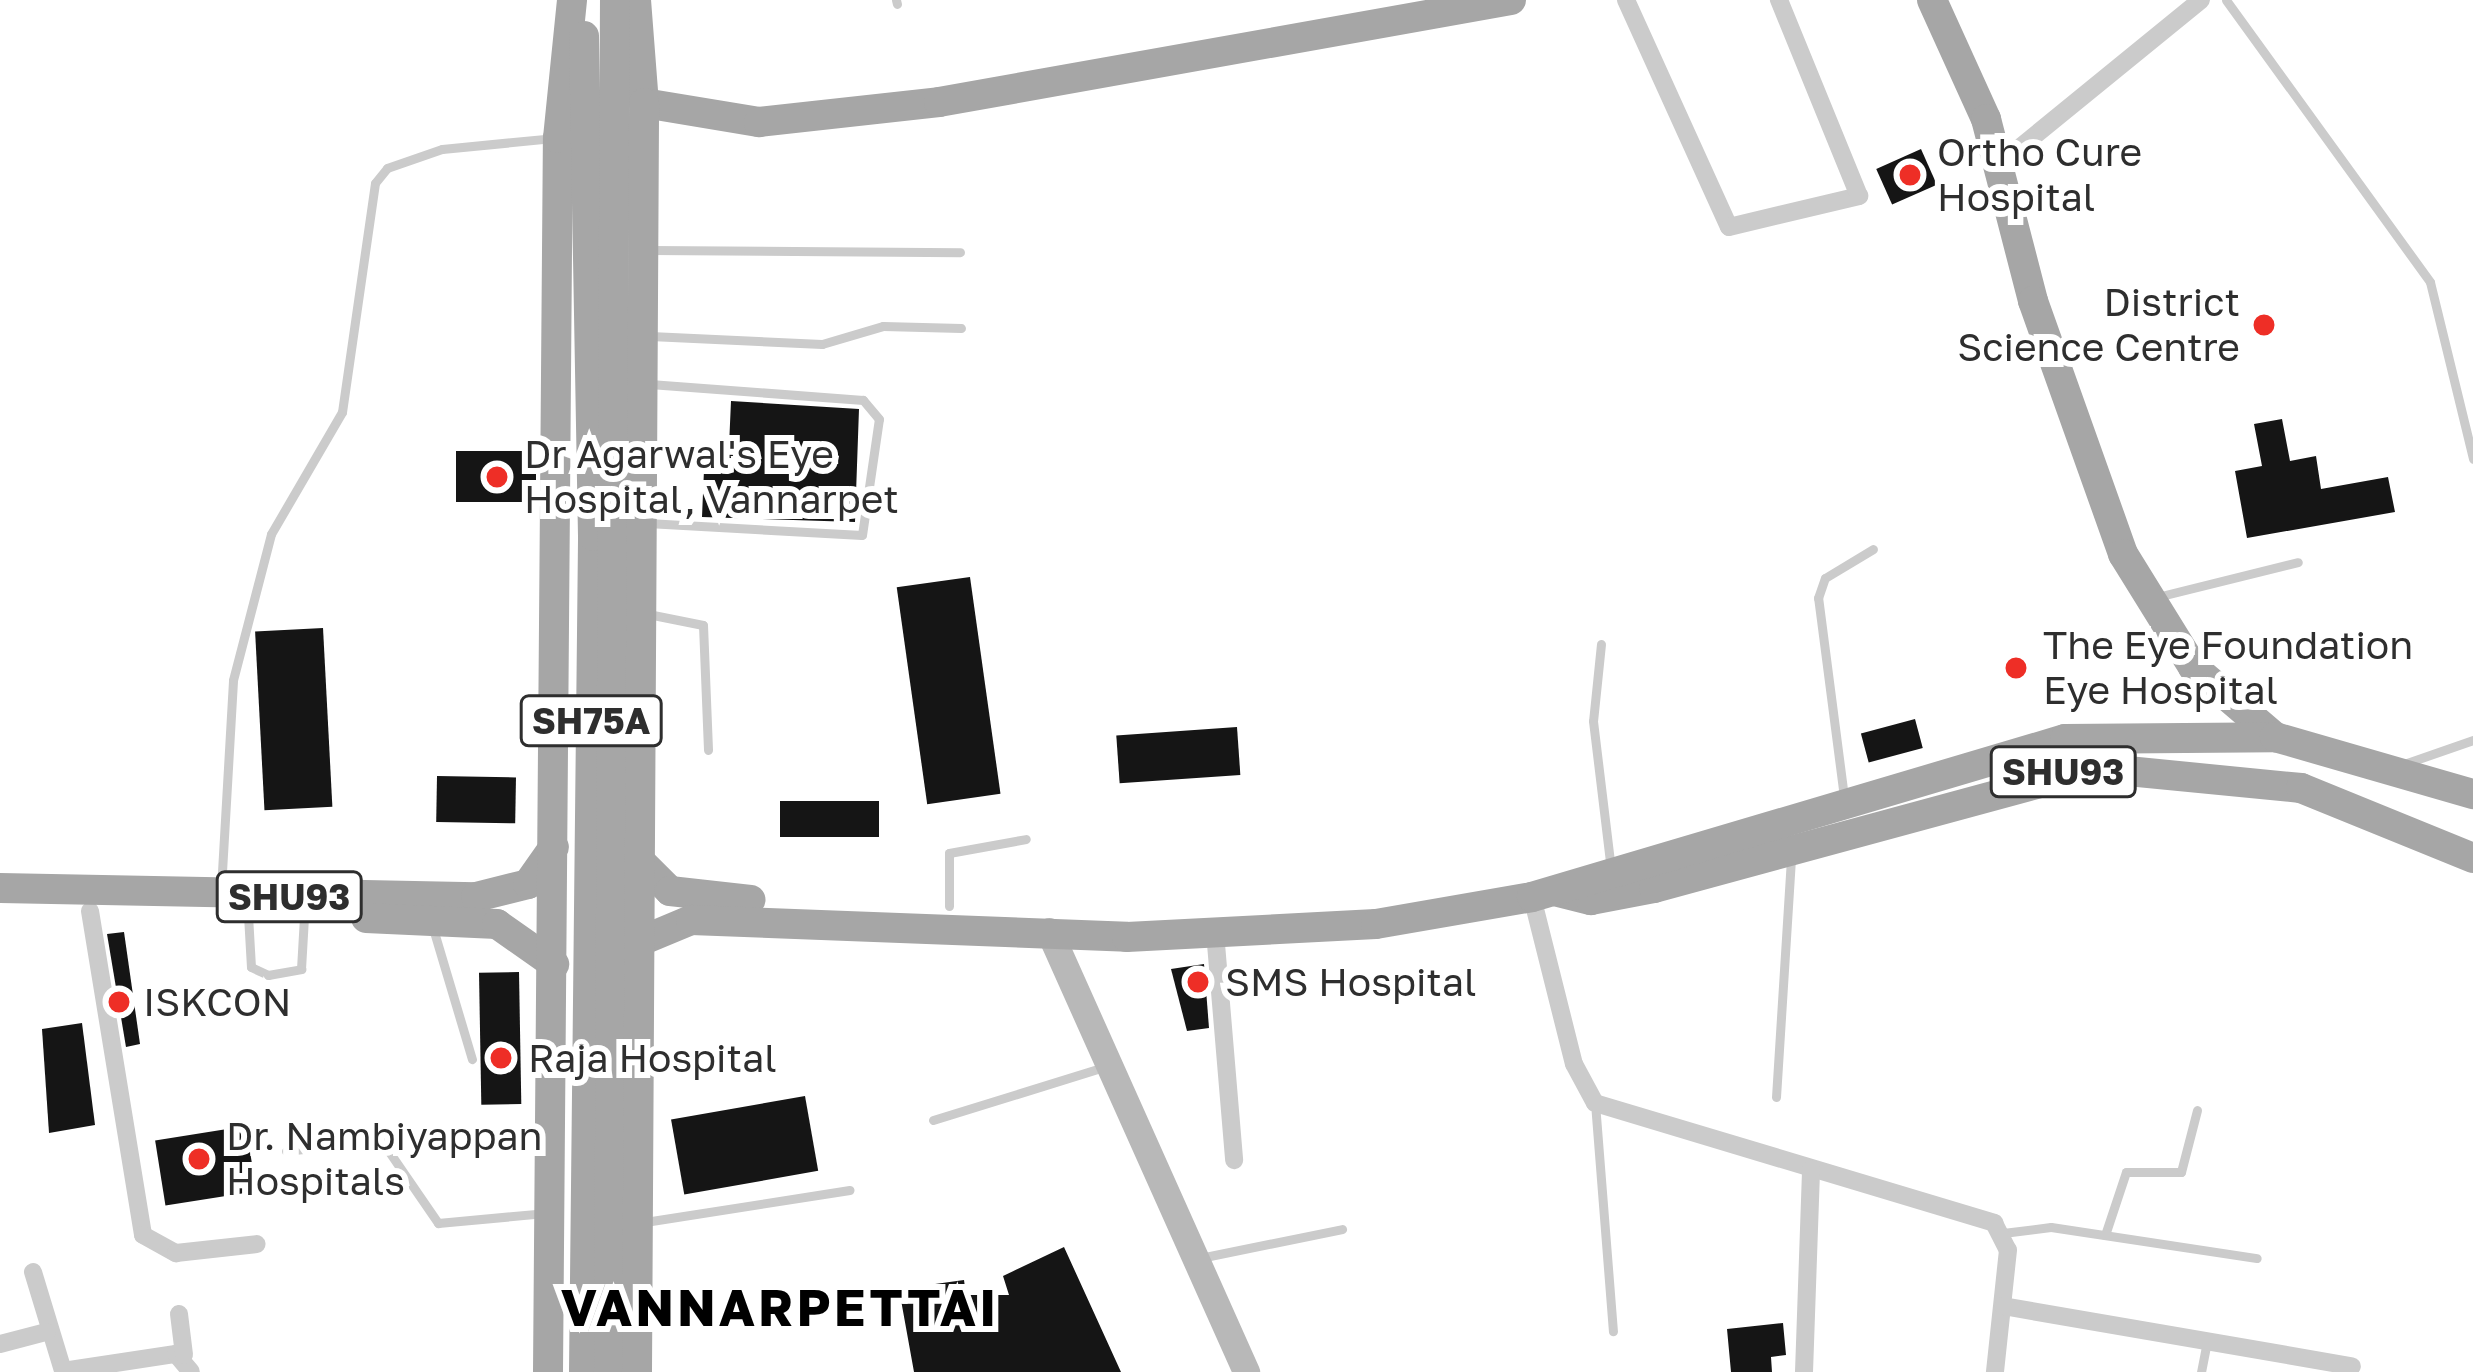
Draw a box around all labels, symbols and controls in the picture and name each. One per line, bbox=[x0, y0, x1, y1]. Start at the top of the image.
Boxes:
place label: Ortho Cure Hospital bbox=[1937, 130, 2142, 221]
marker: Ortho Cure Hospital bbox=[1894, 159, 1926, 191]
place label: District Science Centre bbox=[1957, 280, 2240, 371]
marker: District Science Centre bbox=[2251, 312, 2277, 338]
place label: Dr Agarwal's Eye Hospital, Vannarpet bbox=[524, 432, 899, 523]
marker: Dr Agarwal's Eye Hospital, Vannarpet bbox=[481, 461, 513, 493]
place label: The Eye Foundation Eye Hospital bbox=[2043, 623, 2413, 714]
marker: The Eye Foundation Eye Hospital bbox=[2000, 652, 2032, 684]
road number: SH75A bbox=[519, 691, 663, 751]
road number: SHU93 bbox=[1988, 742, 2138, 802]
road number: SHU93 bbox=[214, 867, 364, 927]
place label: SMS Hospital bbox=[1225, 959, 1476, 1005]
marker: SMS Hospital bbox=[1182, 966, 1214, 998]
place label: ISKCON bbox=[143, 979, 291, 1025]
marker: ISKCON bbox=[106, 989, 132, 1015]
place label: Raja Hospital bbox=[528, 1035, 777, 1081]
marker: Raja Hospital bbox=[485, 1042, 517, 1074]
place label: Dr. Nambiyappan Hospitals bbox=[226, 1114, 543, 1205]
marker: Dr. Nambiyappan Hospitals bbox=[183, 1143, 215, 1175]
district label: VANNARPETTAI bbox=[561, 1276, 999, 1338]

